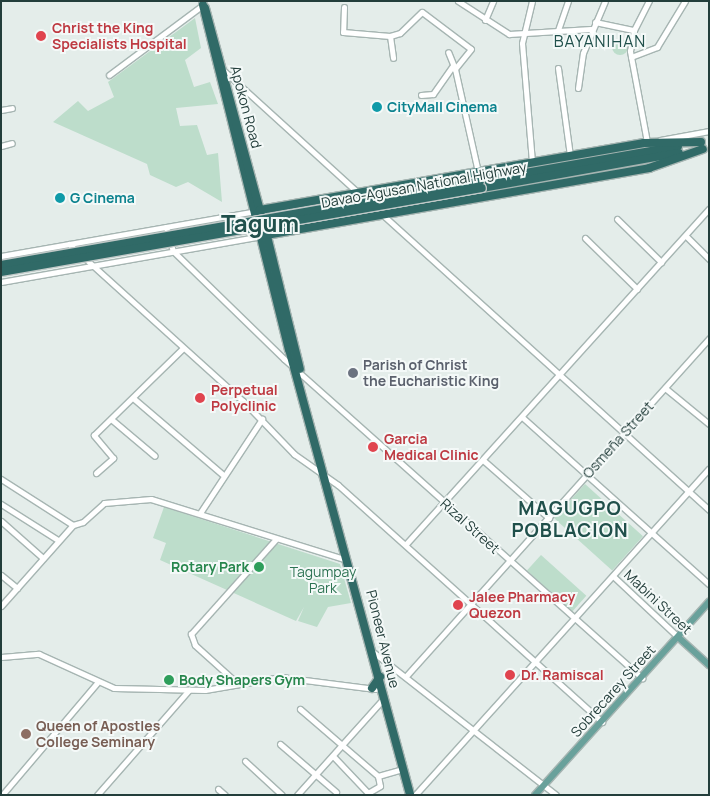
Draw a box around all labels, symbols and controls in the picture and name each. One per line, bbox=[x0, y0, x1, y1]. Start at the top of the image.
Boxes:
place label: Christ the King Specialists Hospital bbox=[52, 20, 187, 52]
marker: Christ the King Specialists Hospital bbox=[34, 29, 48, 43]
district label: BAYANIHAN bbox=[553, 31, 647, 51]
street label: Apokon Road bbox=[227, 64, 265, 150]
place label: CityMall Cinema bbox=[387, 99, 497, 115]
marker: CityMall Cinema bbox=[371, 101, 383, 113]
street label: Davao-Agusan National Highway bbox=[320, 159, 528, 211]
place label: G Cinema bbox=[70, 190, 135, 206]
marker: G Cinema bbox=[54, 192, 66, 204]
district label: Tagum bbox=[221, 209, 299, 237]
place label: Parish of Christ the Eucharistic King bbox=[363, 357, 499, 390]
marker: Parish of Christ the Eucharistic King bbox=[347, 367, 359, 379]
place label: Perpetual Polyclinic bbox=[211, 382, 278, 414]
marker: Perpetual Polyclinic bbox=[193, 391, 207, 405]
street label: Osmeña Street bbox=[579, 398, 657, 482]
place label: Garcia Medical Clinic bbox=[384, 431, 479, 464]
marker: Garcia Medical Clinic bbox=[366, 440, 380, 454]
street label: Rizal Street bbox=[437, 495, 503, 557]
district label: MAGUGPO POBLACION bbox=[510, 498, 630, 542]
place label: Rotary Park bbox=[171, 559, 249, 575]
marker: Rotary Park bbox=[253, 561, 265, 573]
park label: Tagumpay Park bbox=[290, 564, 356, 596]
street label: Mabini Street bbox=[621, 566, 695, 638]
street label: Pioneer Avenue bbox=[363, 588, 403, 690]
place label: Jalee Pharmacy Quezon bbox=[469, 589, 575, 622]
marker: Jalee Pharmacy Quezon bbox=[451, 598, 465, 612]
street label: Sobrecarey Street bbox=[567, 642, 659, 740]
place label: Dr. Ramiscal bbox=[521, 667, 604, 683]
marker: Dr. Ramiscal bbox=[503, 668, 517, 682]
place label: Body Shapers Gym bbox=[179, 672, 305, 688]
marker: Body Shapers Gym bbox=[163, 674, 175, 686]
place label: Queen of Apostles College Seminary bbox=[36, 718, 160, 750]
marker: Queen of Apostles College Seminary bbox=[20, 728, 32, 740]

